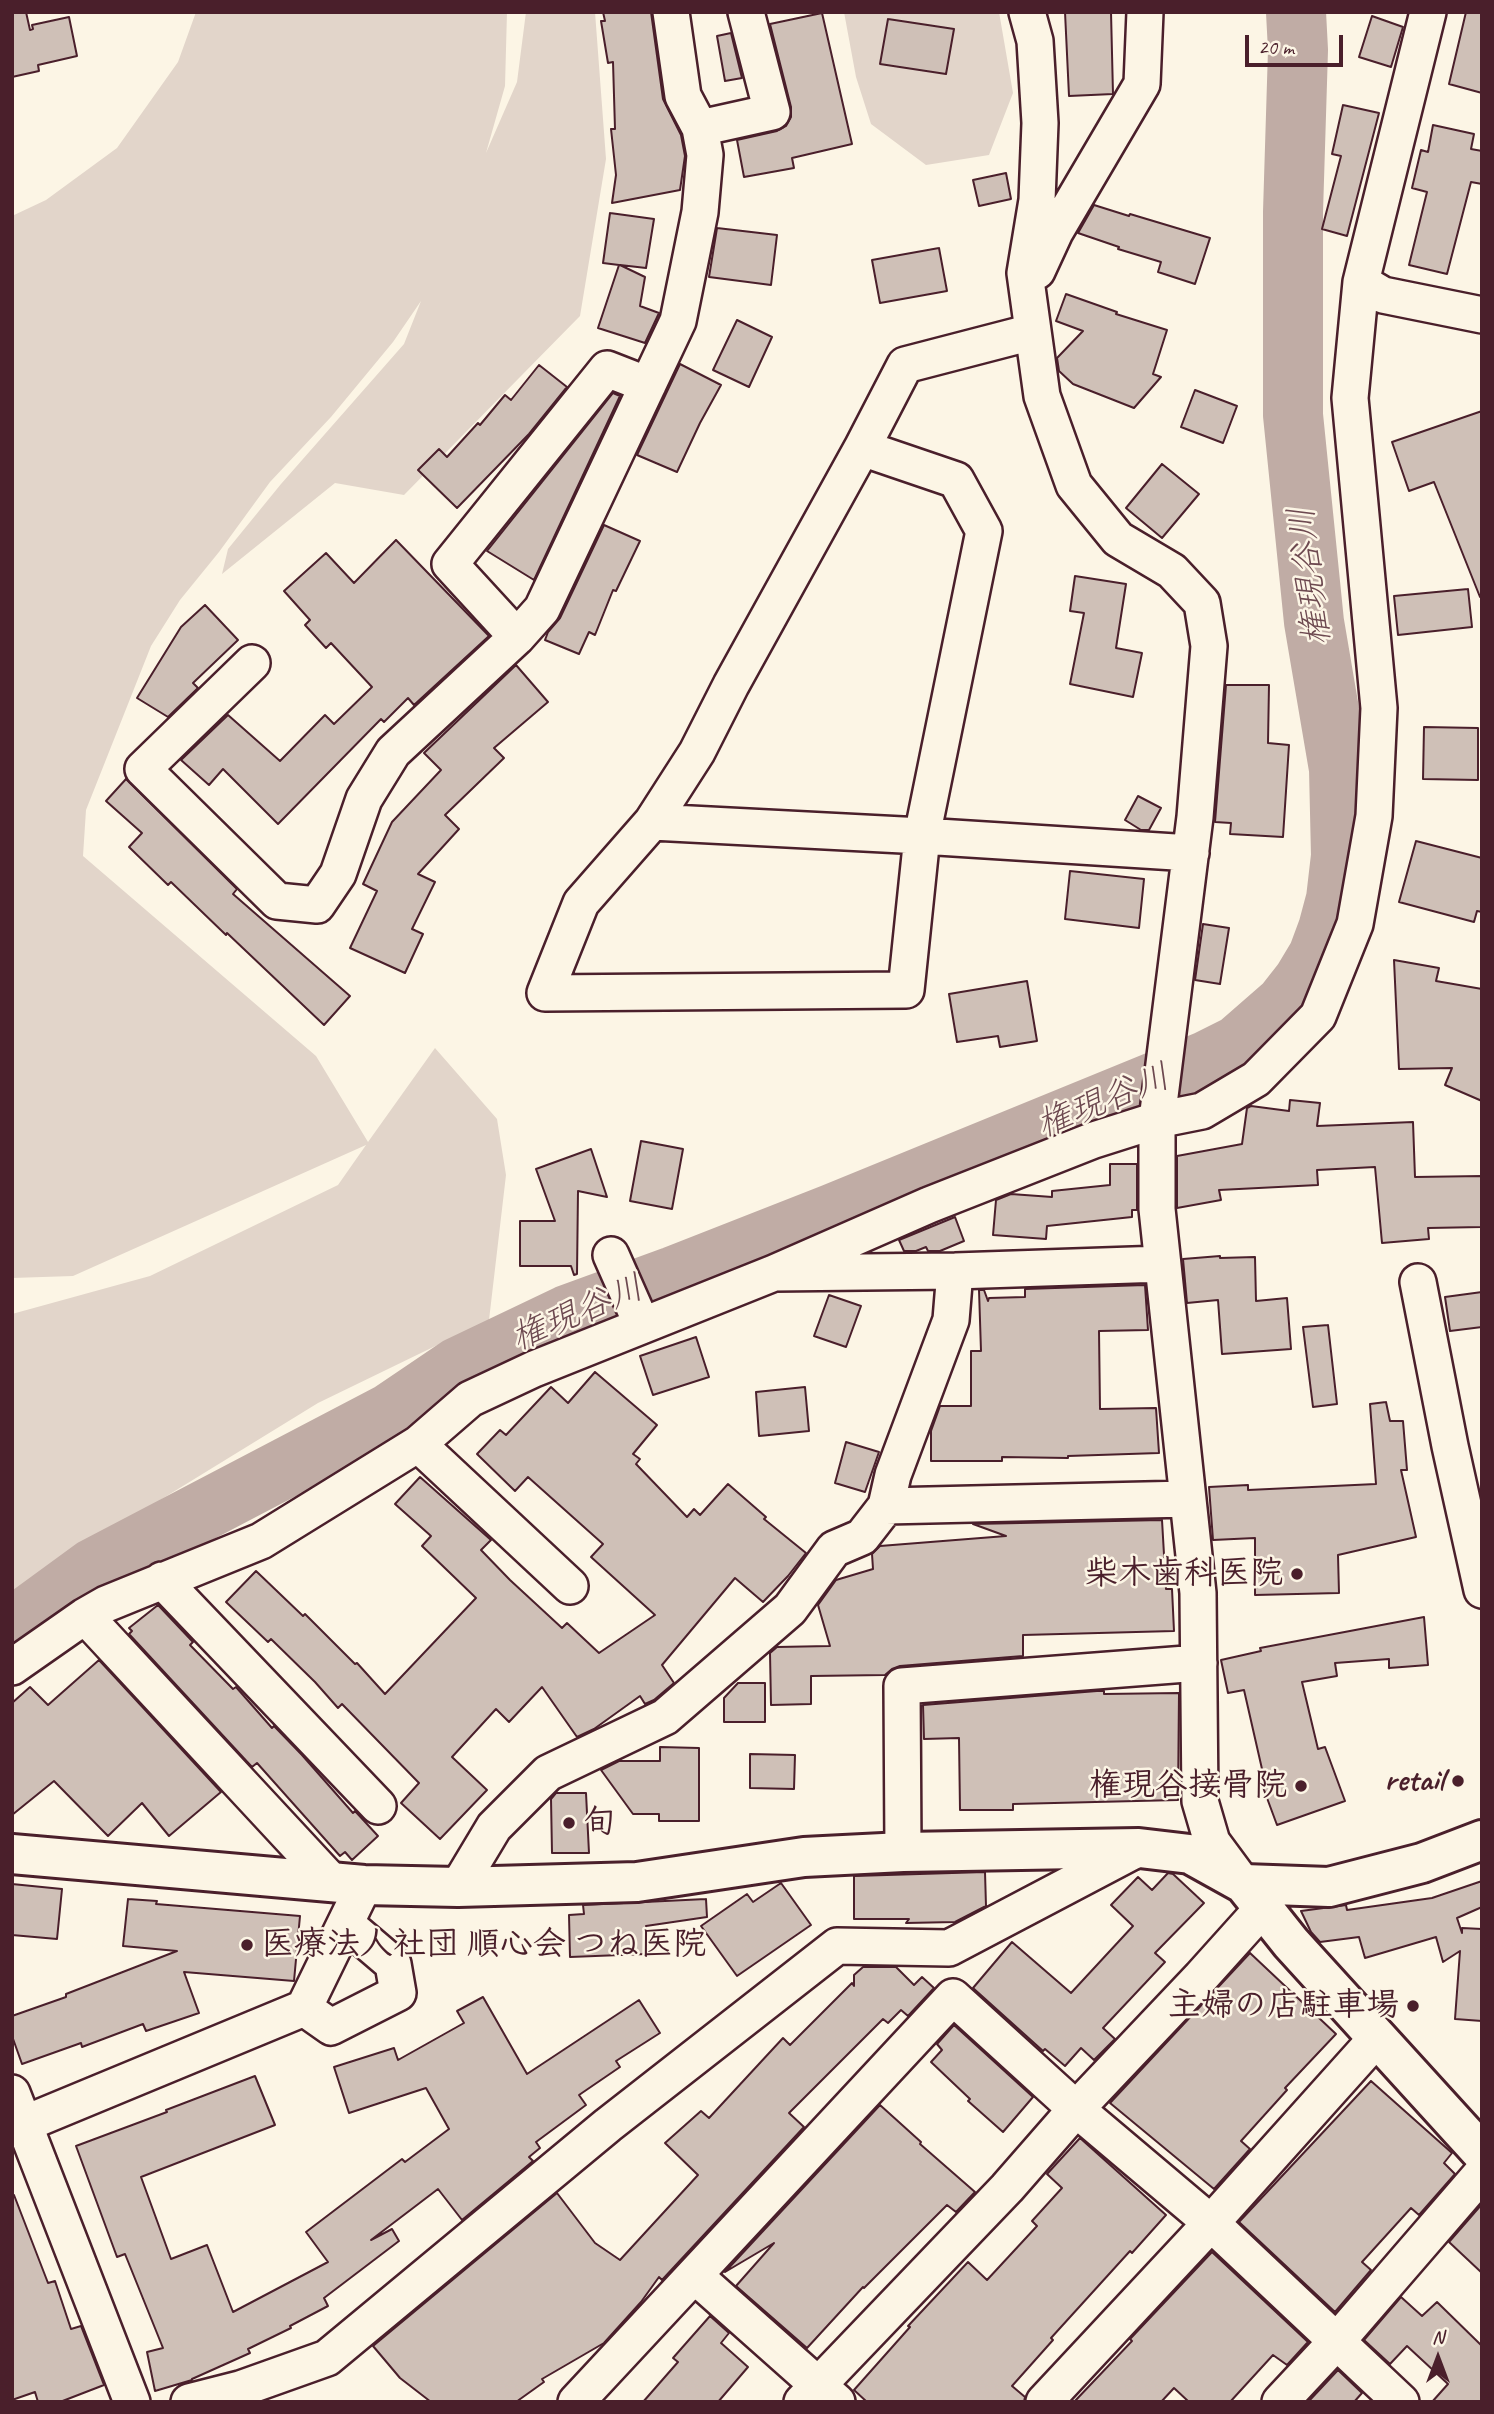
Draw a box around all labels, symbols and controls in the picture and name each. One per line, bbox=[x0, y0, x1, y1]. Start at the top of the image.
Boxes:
scale bar bbox=[1249, 21, 1347, 65]
text: 20 m bbox=[1258, 34, 1294, 60]
water label: 権現谷川 bbox=[1282, 504, 1340, 648]
water label: 権現谷川 bbox=[1031, 1056, 1177, 1148]
water label: 権現谷川 bbox=[505, 1267, 651, 1361]
place label: 柴木歯科医院 bbox=[1085, 1554, 1283, 1594]
marker: 柴木歯科医院 bbox=[1289, 1566, 1305, 1582]
place label: retail bbox=[1384, 1761, 1444, 1801]
place label: 権現谷接骨院 bbox=[1089, 1766, 1287, 1806]
marker: retail bbox=[1450, 1773, 1466, 1789]
marker: 権現谷接骨院 bbox=[1293, 1778, 1309, 1794]
place label: 旬 bbox=[583, 1803, 616, 1843]
marker: 旬 bbox=[561, 1815, 577, 1831]
place label: 医療法人社団 順心会 つね医院 bbox=[261, 1925, 706, 1965]
marker: 医療法人社団 順心会 つね医院 bbox=[239, 1937, 255, 1953]
place label: 主婦の店駐車場 bbox=[1168, 1986, 1399, 2026]
marker: 主婦の店駐車場 bbox=[1405, 1998, 1421, 2014]
north arrow bbox=[1403, 2323, 1473, 2393]
text: N bbox=[1432, 2325, 1444, 2349]

